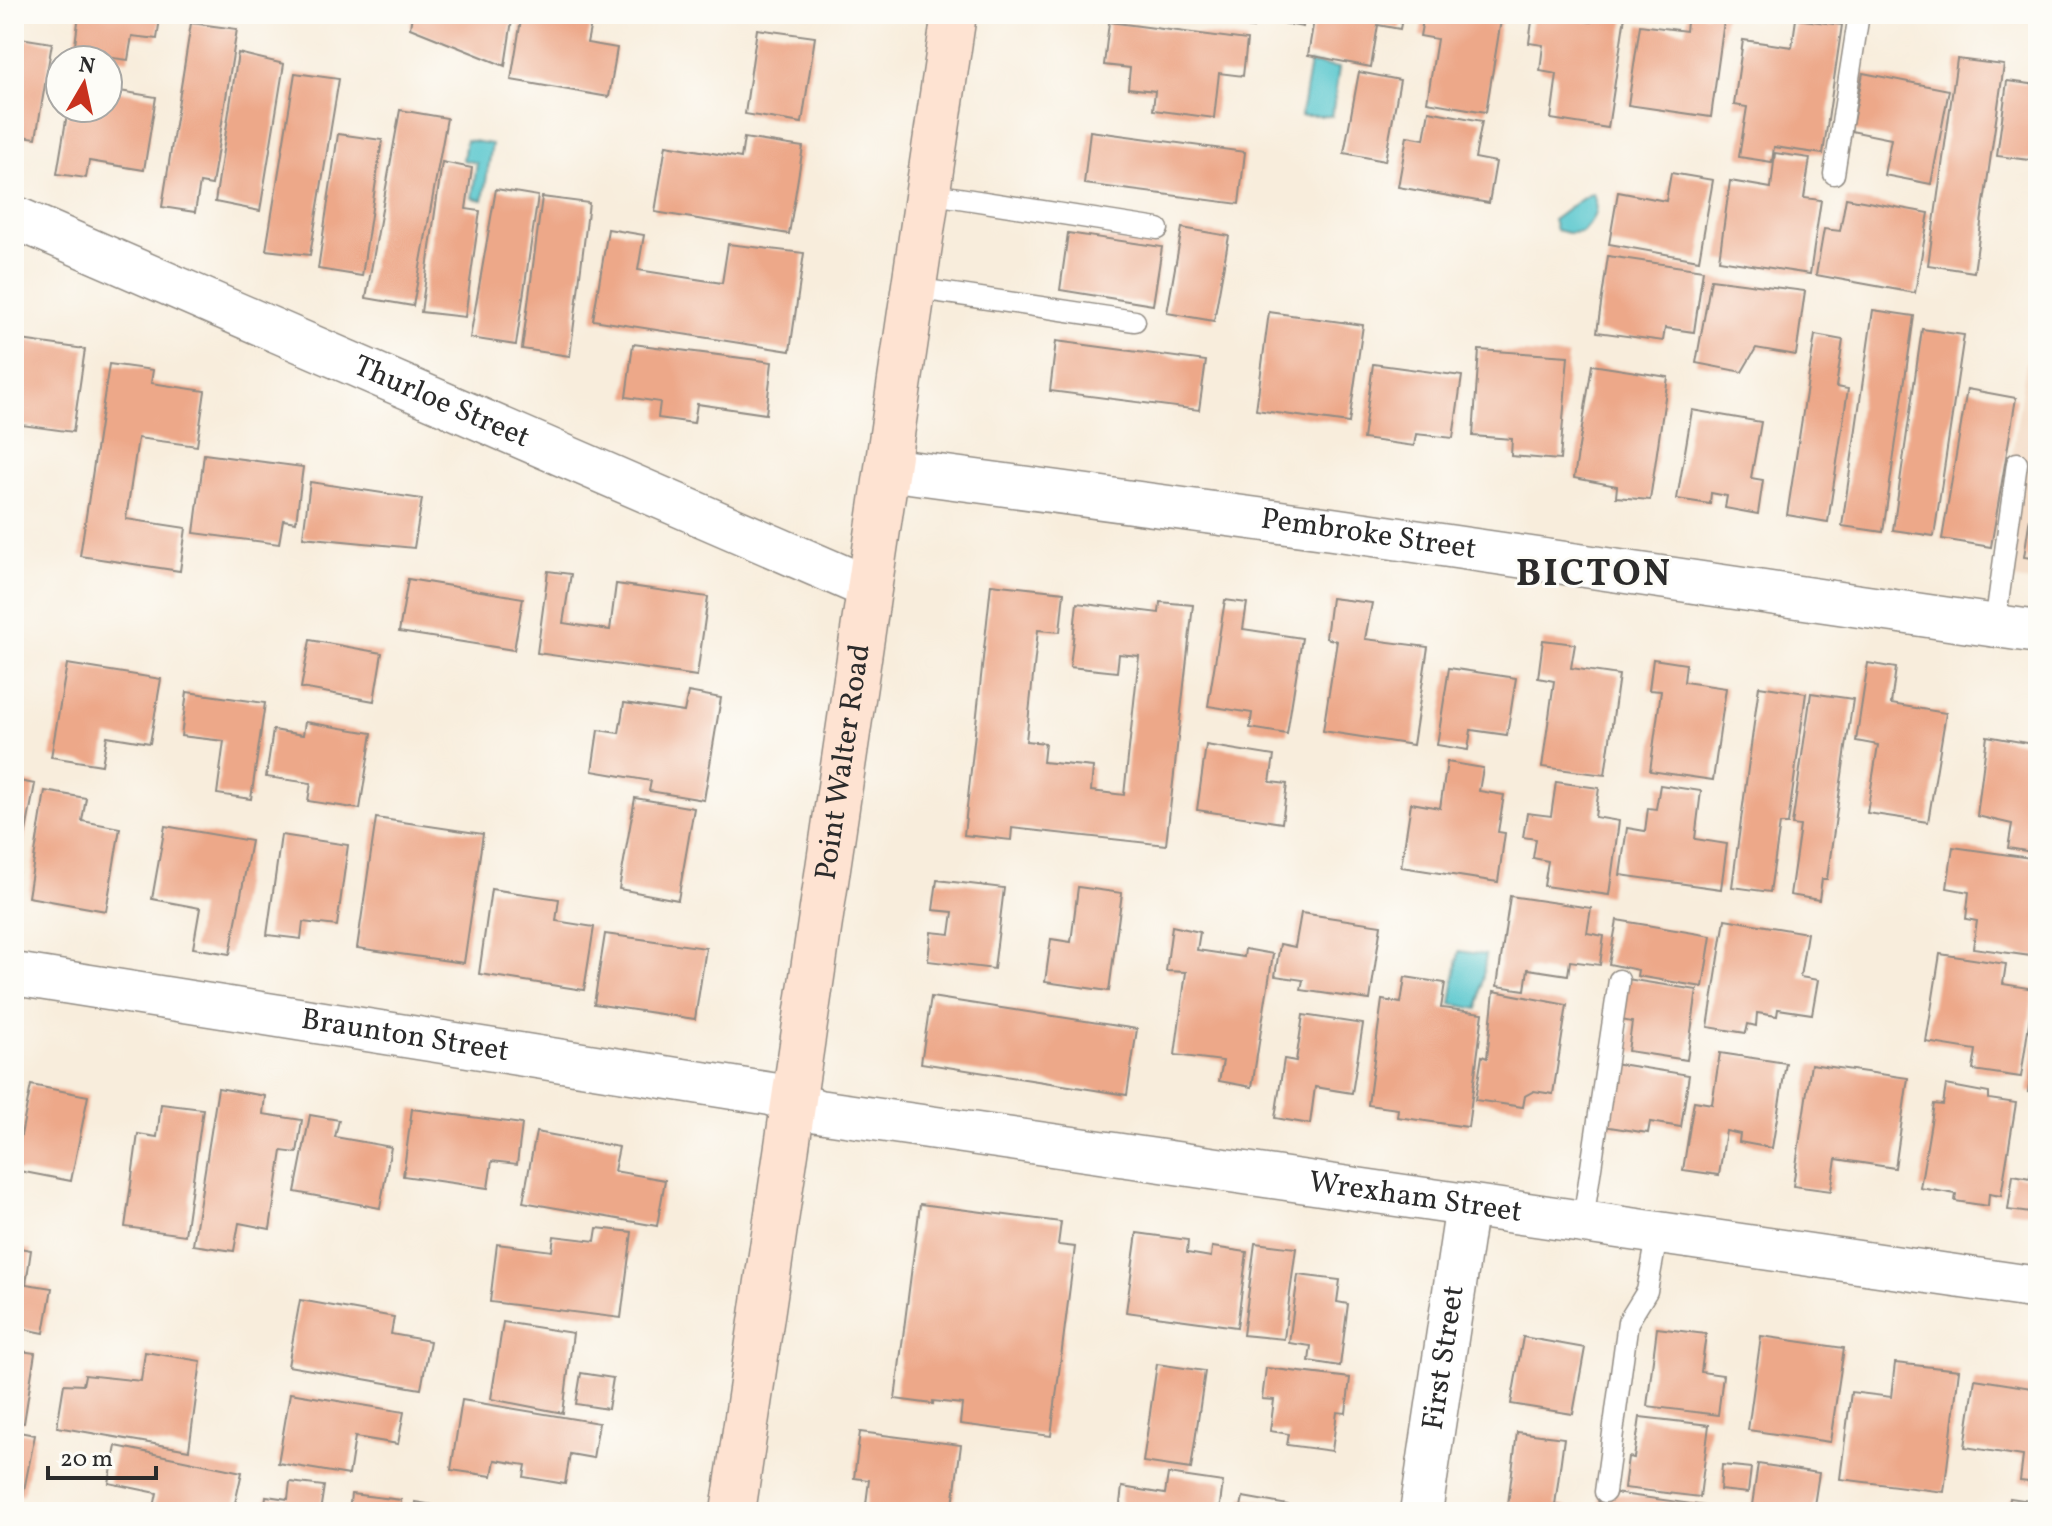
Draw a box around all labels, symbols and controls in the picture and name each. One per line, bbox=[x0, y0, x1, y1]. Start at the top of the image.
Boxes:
north arrow bbox=[44, 44, 124, 124]
text: N bbox=[76, 50, 97, 83]
street label: Thurloe Street bbox=[347, 346, 536, 459]
street label: Pembroke Street bbox=[1258, 499, 1479, 571]
district label: BICTON bbox=[1516, 549, 1672, 602]
street label: Point Walter Road bbox=[805, 641, 882, 883]
street label: Braunton Street bbox=[298, 999, 512, 1073]
street label: Wrexham Street bbox=[1306, 1161, 1525, 1234]
street label: First Street bbox=[1413, 1283, 1476, 1433]
scale bar bbox=[48, 1430, 156, 1480]
text: 20 m bbox=[60, 1443, 113, 1477]

